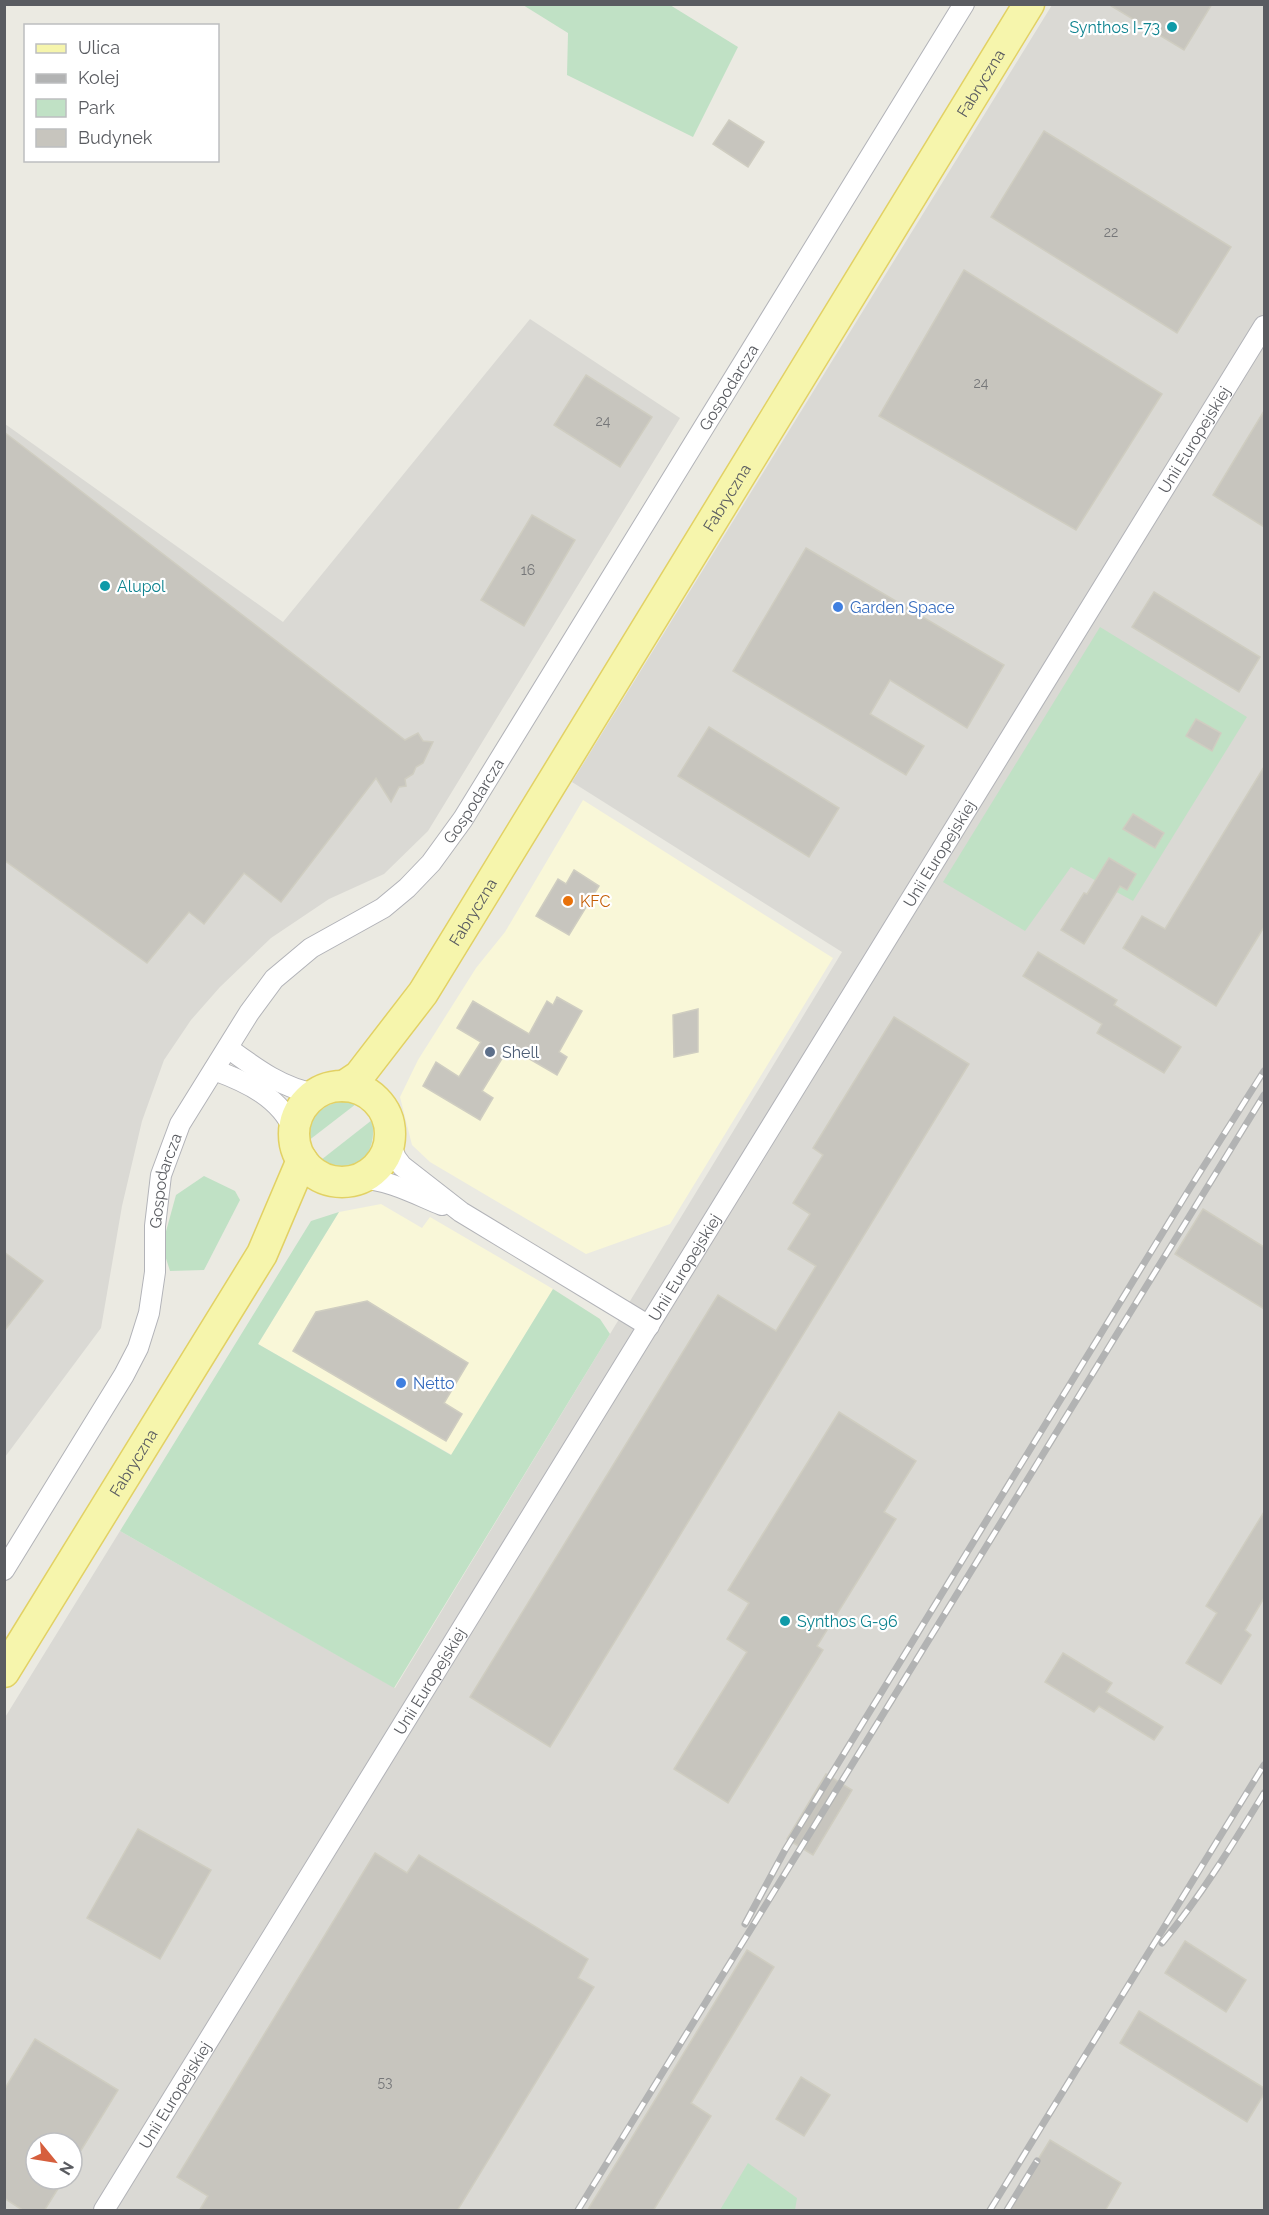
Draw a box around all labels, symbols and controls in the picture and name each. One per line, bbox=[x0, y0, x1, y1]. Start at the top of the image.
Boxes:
place label: Synthos I-73 bbox=[1069, 18, 1160, 37]
marker: Synthos I-73 bbox=[1165, 20, 1179, 34]
legend bbox=[24, 24, 219, 162]
text: Ulica bbox=[78, 37, 120, 58]
street label: Fabryczna bbox=[953, 46, 1009, 121]
text: Kolej bbox=[78, 67, 119, 88]
text: Park bbox=[78, 97, 115, 118]
text: Budynek bbox=[78, 127, 153, 148]
house number: 22 bbox=[1104, 224, 1118, 240]
street label: Gospodarcza bbox=[695, 341, 763, 434]
house number: 24 bbox=[974, 375, 989, 391]
street label: Unii Europejskiej bbox=[1154, 383, 1235, 497]
house number: 24 bbox=[596, 413, 611, 429]
street label: Fabryczna bbox=[699, 460, 755, 535]
house number: 16 bbox=[521, 562, 535, 578]
place label: Alupol bbox=[117, 577, 166, 596]
marker: Alupol bbox=[98, 579, 112, 593]
place label: Garden Space bbox=[850, 598, 955, 617]
marker: Garden Space bbox=[831, 600, 845, 614]
street label: Gospodarcza bbox=[439, 755, 508, 847]
street label: Unii Europejskiej bbox=[900, 797, 980, 911]
street label: Fabryczna bbox=[445, 875, 501, 949]
place label: KFC bbox=[580, 892, 610, 911]
marker: KFC bbox=[561, 894, 575, 908]
place label: Shell bbox=[502, 1043, 540, 1062]
marker: Shell bbox=[483, 1045, 497, 1059]
street label: Gospodarcza bbox=[146, 1131, 186, 1229]
street label: Unii Europejskiej bbox=[645, 1211, 725, 1325]
place label: Netto bbox=[413, 1374, 455, 1393]
marker: Netto bbox=[394, 1376, 408, 1390]
street label: Fabryczna bbox=[106, 1426, 162, 1500]
place label: Synthos G-96 bbox=[797, 1612, 898, 1631]
marker: Synthos G-96 bbox=[778, 1614, 792, 1628]
street label: Unii Europejskiej bbox=[390, 1625, 470, 1738]
street label: Unii Europejskiej bbox=[135, 2038, 215, 2152]
house number: 53 bbox=[377, 2074, 393, 2090]
north arrow bbox=[24, 2131, 84, 2191]
text: N bbox=[55, 2158, 78, 2178]

